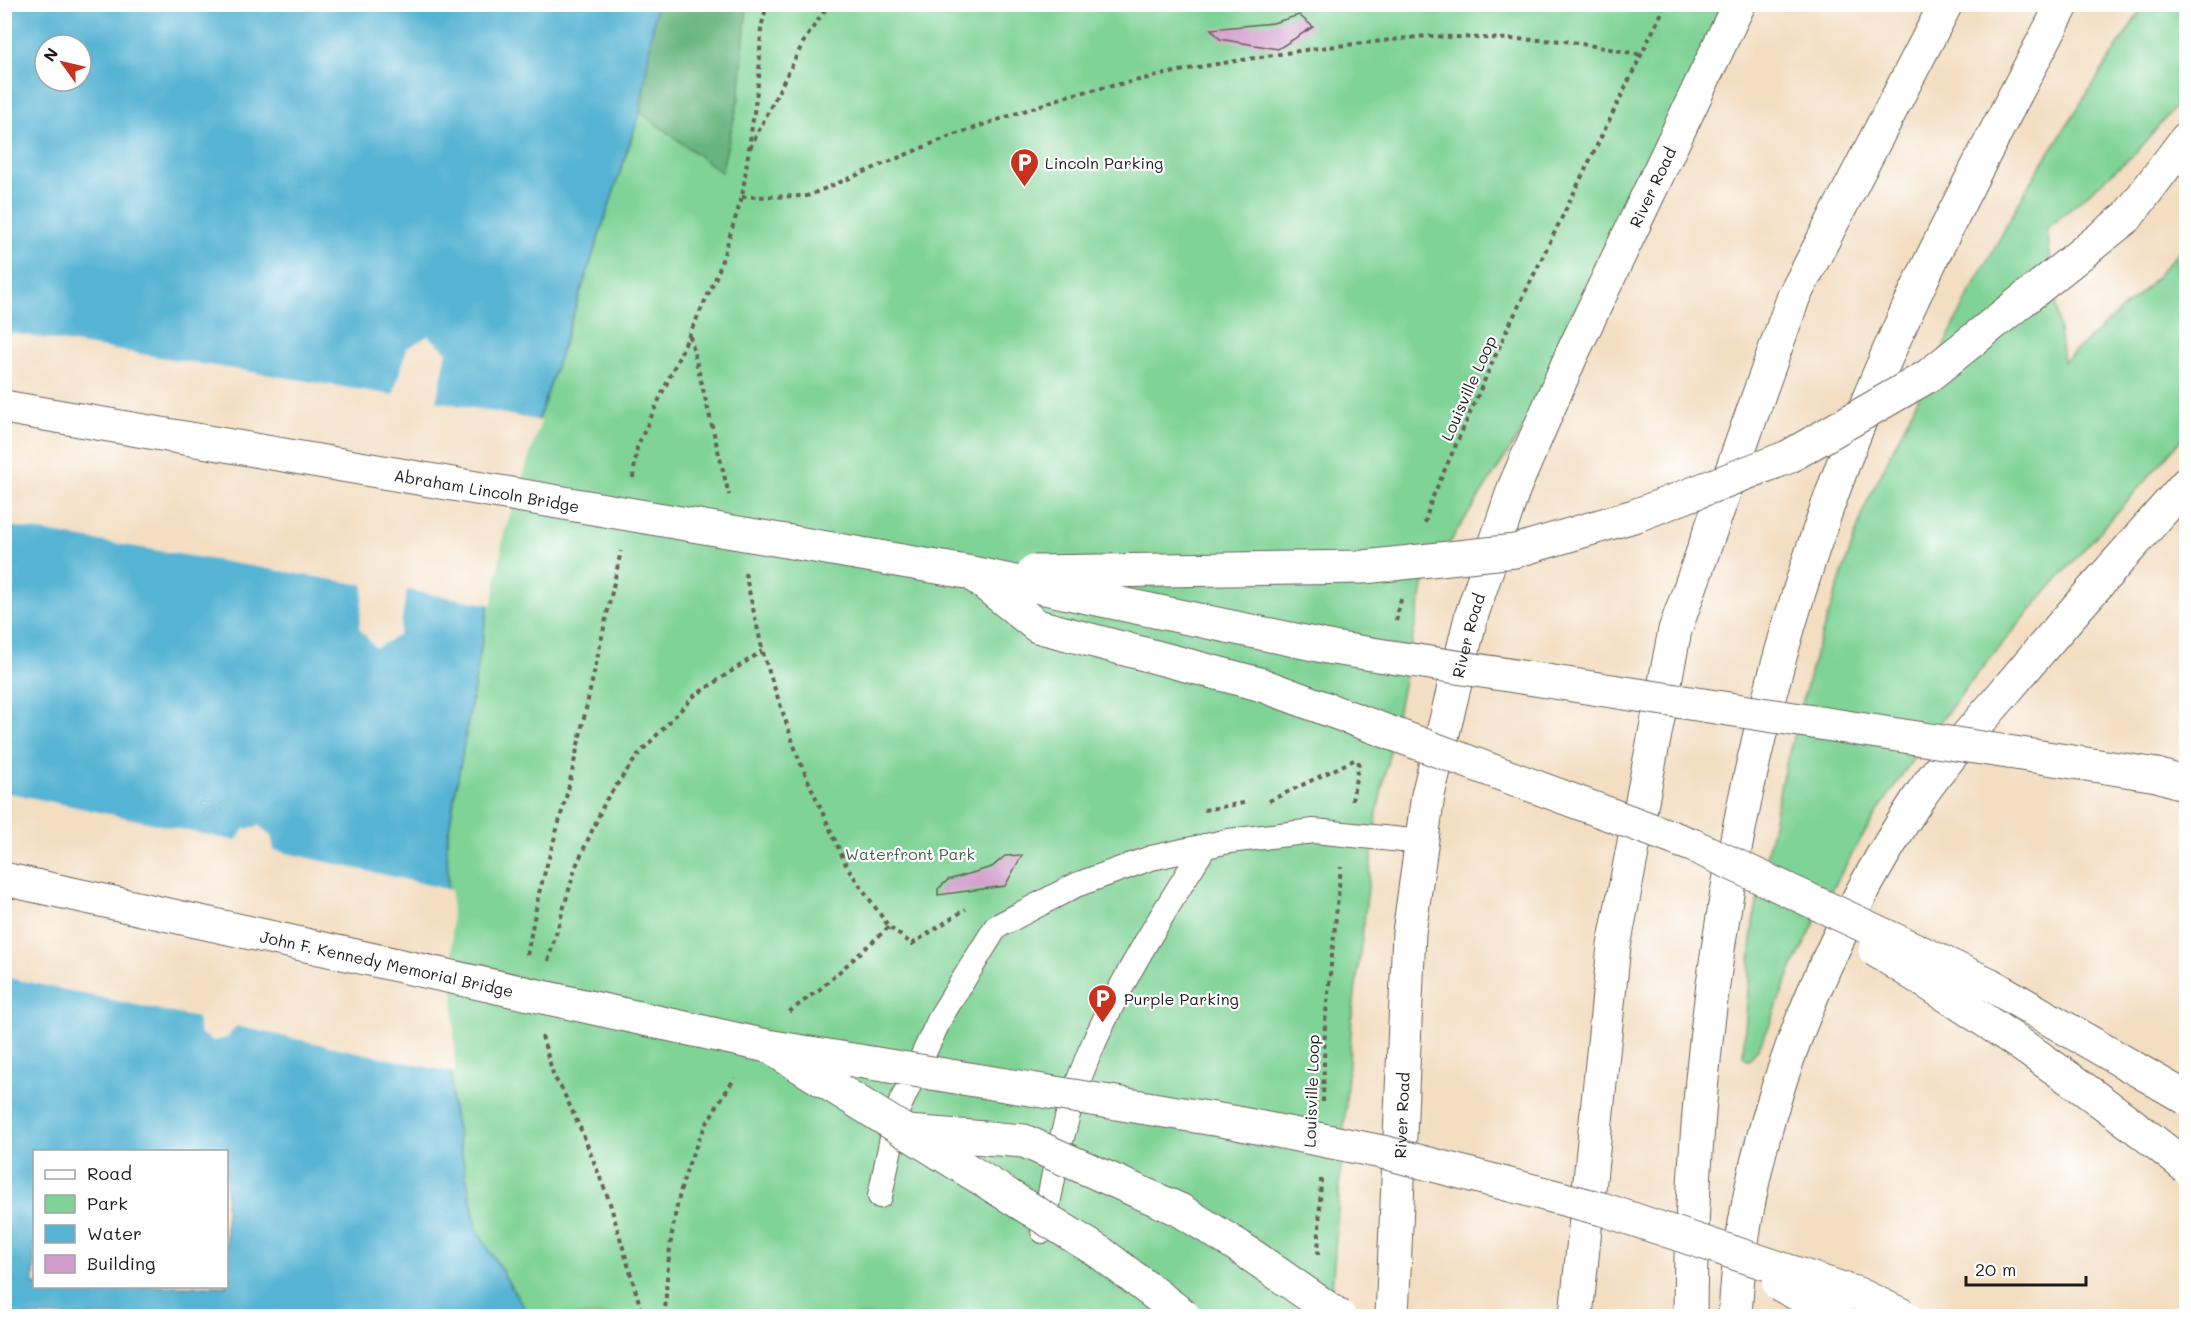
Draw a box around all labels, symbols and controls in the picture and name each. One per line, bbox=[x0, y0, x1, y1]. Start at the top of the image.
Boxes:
north arrow bbox=[33, 33, 93, 93]
text: N bbox=[38, 43, 62, 65]
street label: River Road bbox=[1624, 143, 1680, 230]
parking icon: Lincoln Parking bbox=[1008, 146, 1040, 188]
place label: Lincoln Parking bbox=[1045, 152, 1163, 173]
street label: Louisville Loop bbox=[1435, 332, 1501, 444]
street label: Abraham Lincoln Bridge bbox=[393, 464, 581, 516]
street label: River Road bbox=[1446, 590, 1489, 680]
park label: Waterfront Park bbox=[845, 843, 975, 864]
street label: John F. Kennedy Memorial Bridge bbox=[258, 925, 516, 1001]
parking icon: Purple Parking bbox=[1087, 982, 1119, 1024]
place label: Purple Parking bbox=[1124, 988, 1239, 1009]
street label: Louisville Loop bbox=[1299, 1034, 1323, 1148]
street label: River Road bbox=[1389, 1071, 1413, 1159]
legend bbox=[33, 1150, 228, 1288]
text: Road bbox=[87, 1161, 132, 1185]
text: Park bbox=[87, 1191, 128, 1215]
text: Water bbox=[87, 1221, 142, 1245]
scale bar bbox=[1966, 1249, 2086, 1287]
text: Building bbox=[87, 1251, 155, 1275]
text: 20 m bbox=[1975, 1257, 2016, 1281]

